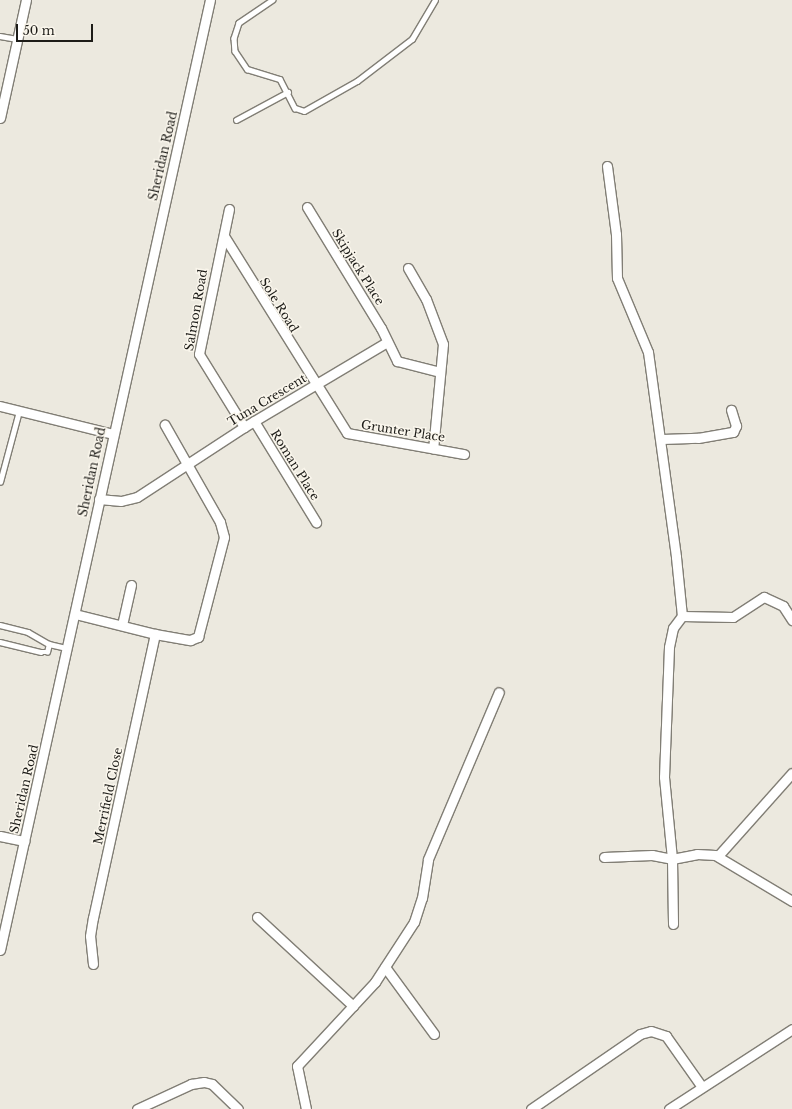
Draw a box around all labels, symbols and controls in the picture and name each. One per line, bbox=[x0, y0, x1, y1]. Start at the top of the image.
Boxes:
scale bar bbox=[18, 16, 95, 42]
text: 50 m bbox=[23, 23, 55, 38]
street label: Sheridan Road bbox=[146, 110, 180, 202]
street label: Skipjack Place bbox=[329, 226, 387, 308]
street label: Salmon Road bbox=[182, 268, 210, 352]
street label: Sole Road bbox=[257, 275, 301, 335]
street label: Tuna Crescent bbox=[225, 371, 309, 429]
street label: Grunter Place bbox=[360, 417, 446, 445]
street label: Sheridan Road bbox=[75, 426, 109, 518]
street label: Roman Place bbox=[268, 427, 322, 503]
street label: Sheridan Road bbox=[7, 743, 41, 835]
street label: Merrifield Close bbox=[91, 746, 125, 846]

